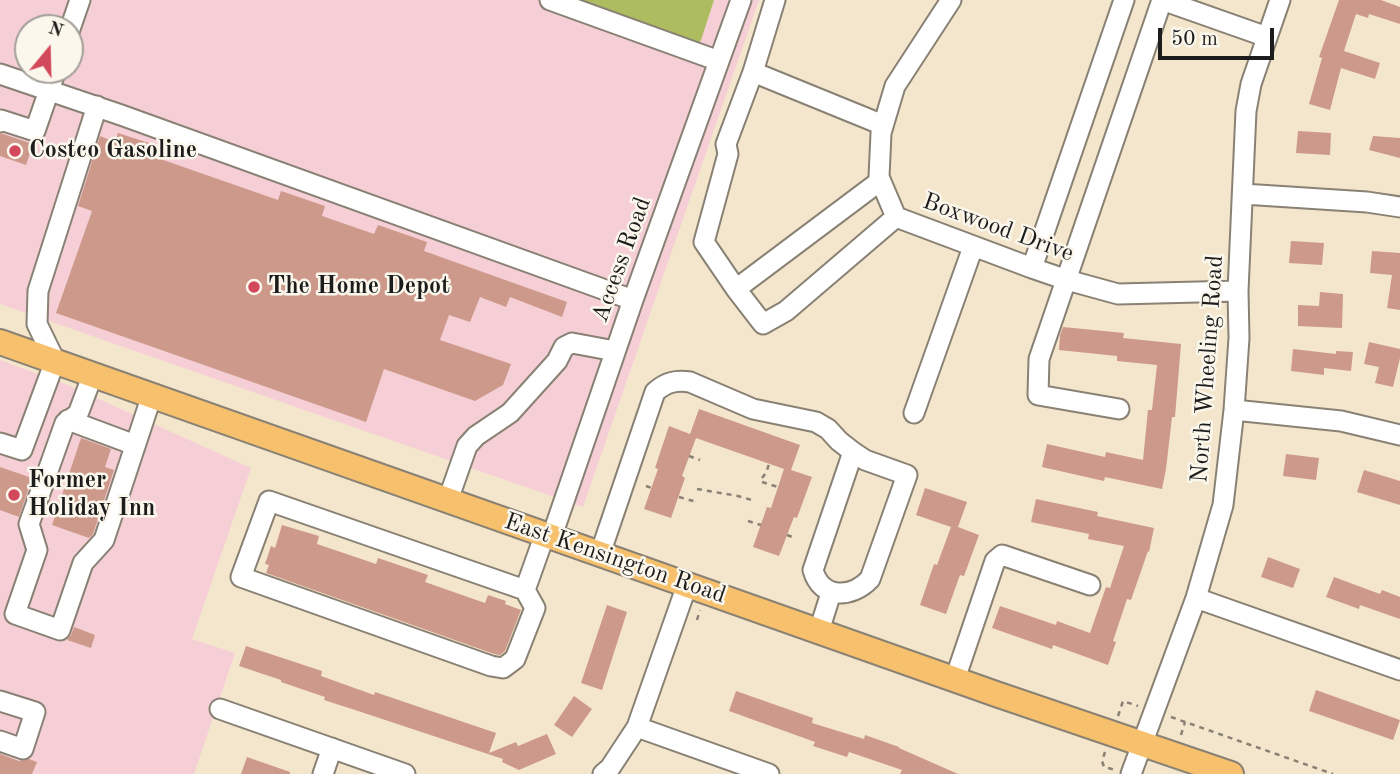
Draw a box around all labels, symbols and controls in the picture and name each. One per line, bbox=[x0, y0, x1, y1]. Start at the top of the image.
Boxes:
north arrow bbox=[14, 14, 84, 84]
scale bar bbox=[1162, 14, 1278, 58]
text: N bbox=[45, 19, 65, 42]
text: 50 m bbox=[1171, 29, 1218, 50]
place label: Costco Gasoline bbox=[29, 137, 197, 165]
marker: Costco Gasoline bbox=[7, 143, 23, 159]
street label: Boxwood Drive bbox=[919, 187, 1077, 269]
street label: Access Road bbox=[586, 193, 658, 327]
street label: North Wheeling Road bbox=[1186, 254, 1230, 484]
place label: The Home Depot bbox=[268, 273, 450, 301]
marker: The Home Depot bbox=[246, 279, 262, 295]
place label: Former Holiday Inn bbox=[28, 467, 155, 523]
marker: Former Holiday Inn bbox=[6, 487, 22, 503]
street label: East Kensington Road bbox=[500, 508, 730, 610]

